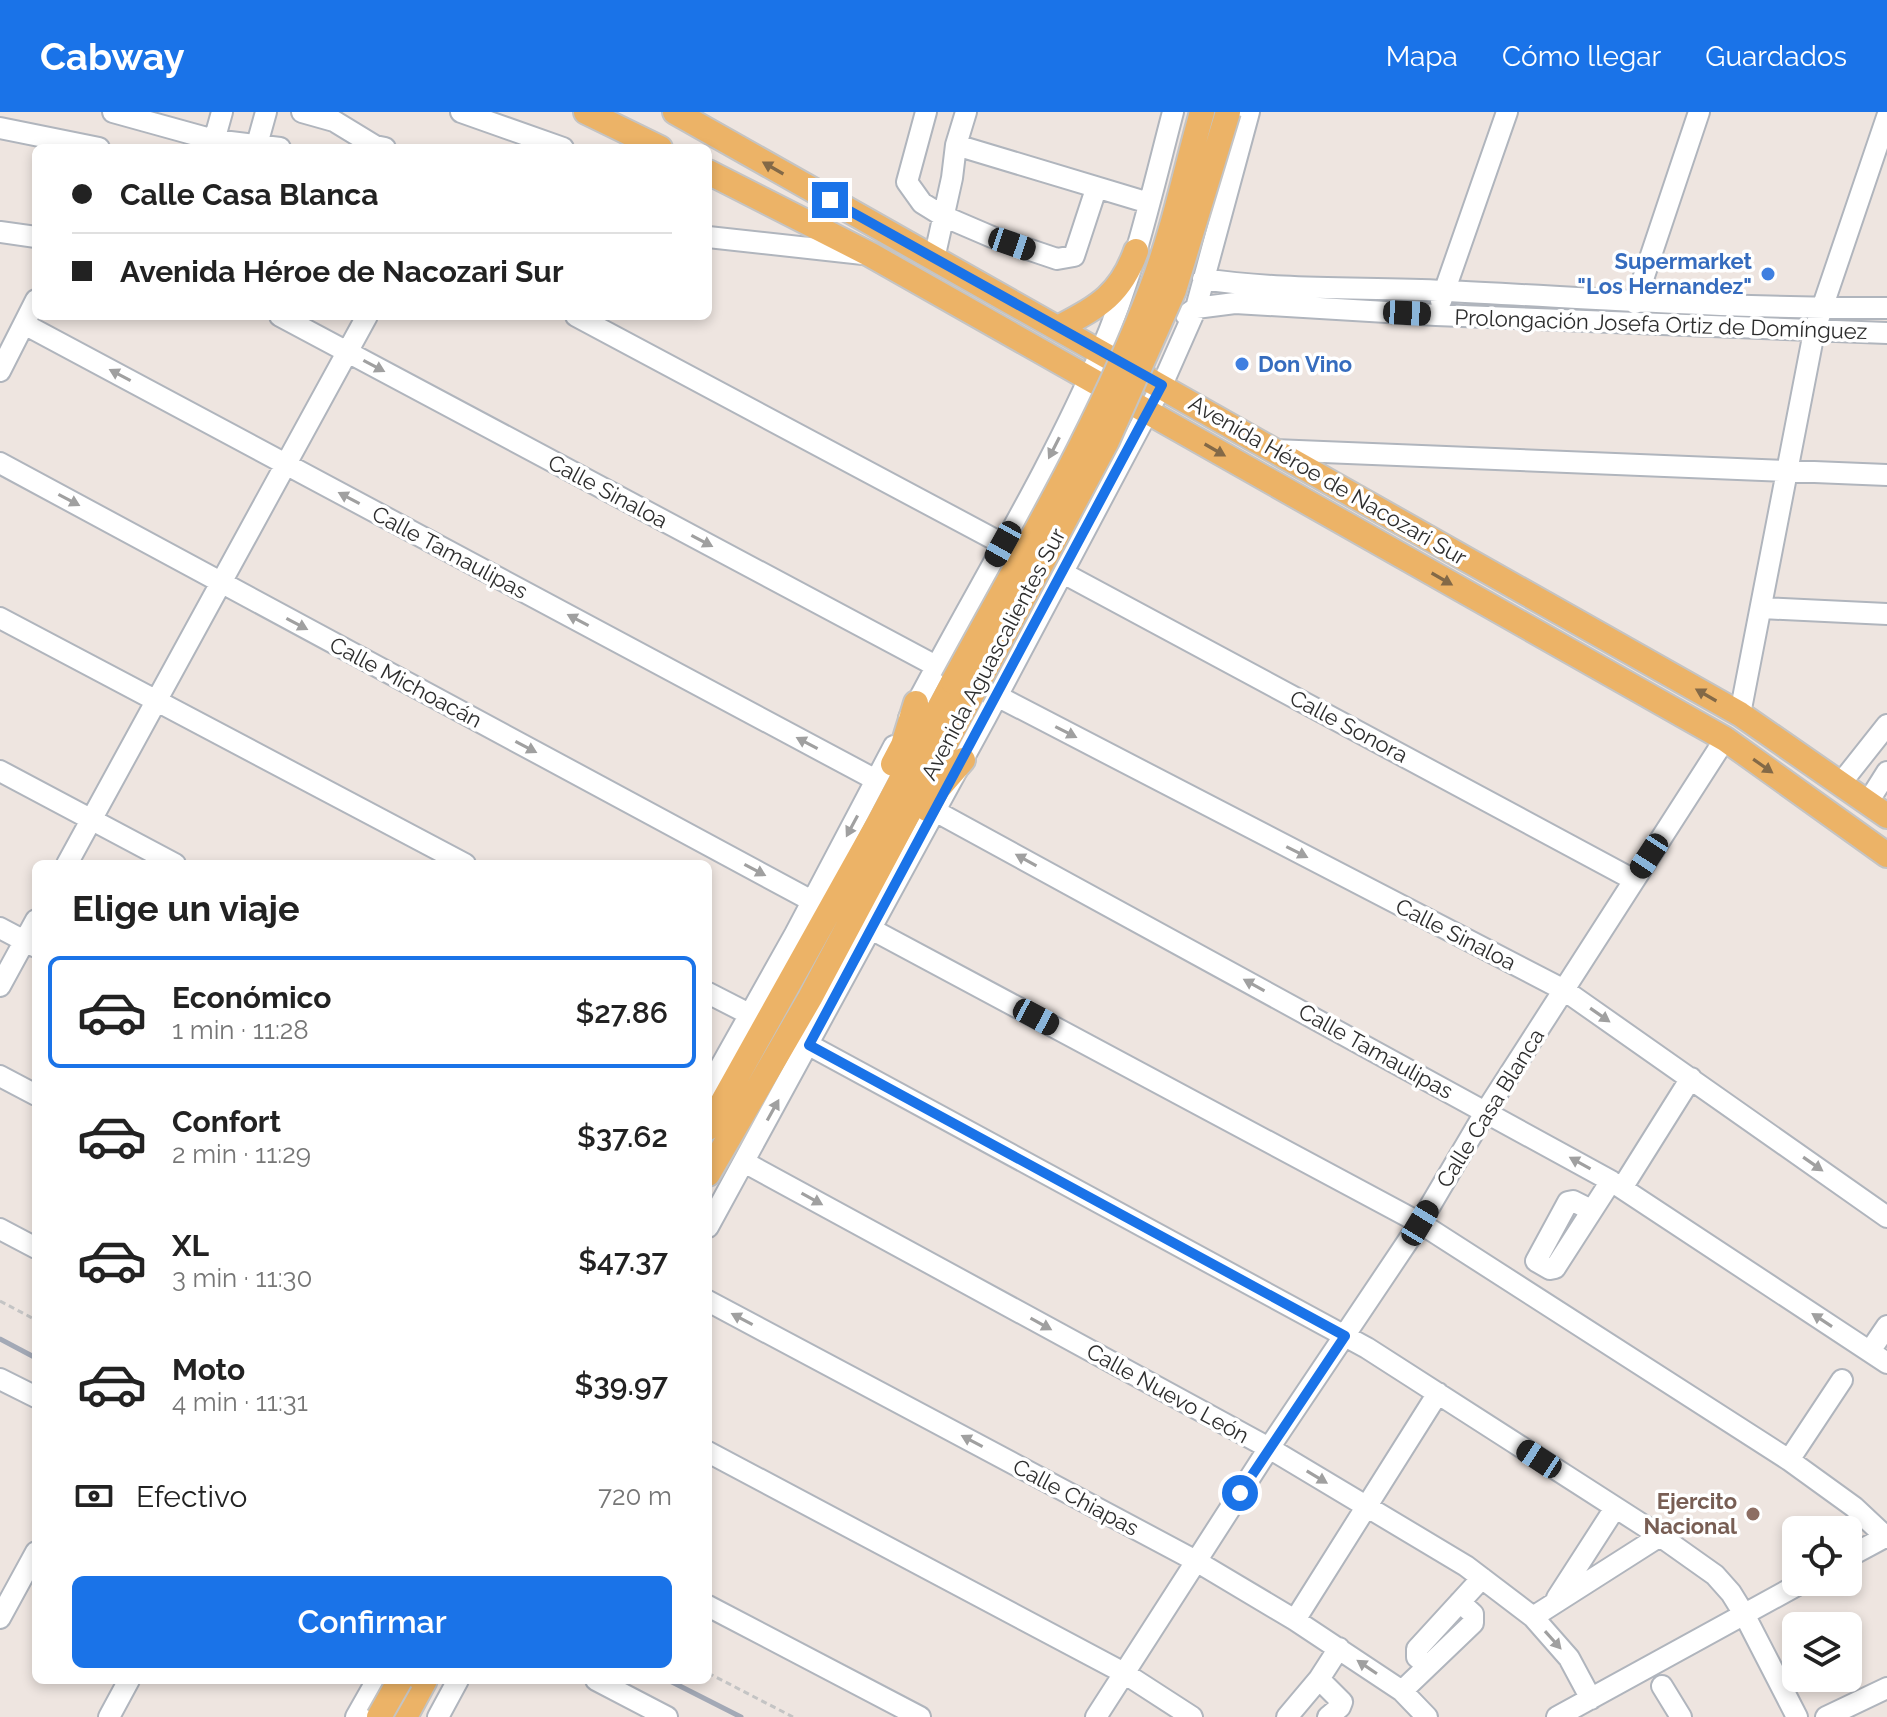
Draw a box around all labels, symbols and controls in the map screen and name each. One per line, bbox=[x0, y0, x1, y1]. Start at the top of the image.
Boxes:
text: Cabway bbox=[40, 34, 185, 79]
text: Mapa bbox=[1386, 40, 1458, 73]
text: Cómo llegar bbox=[1502, 40, 1661, 73]
text: Guardados bbox=[1705, 40, 1847, 73]
one-way arrow bbox=[762, 161, 784, 175]
text: Calle Casa Blanca bbox=[120, 177, 378, 212]
route end bbox=[812, 182, 848, 218]
car bbox=[985, 225, 1039, 263]
place label: Supermarket "Los Hernandez" bbox=[1577, 248, 1753, 299]
text: Avenida Héroe de Nacozari Sur bbox=[120, 254, 564, 289]
marker: Supermarket "Los Hernandez" bbox=[1759, 265, 1777, 283]
car bbox=[1382, 300, 1432, 326]
street label: Prolongación Josefa Ortiz de Domínguez bbox=[1454, 304, 1868, 344]
place label: Don Vino bbox=[1258, 351, 1352, 377]
marker: Don Vino bbox=[1233, 355, 1251, 373]
one-way arrow bbox=[363, 358, 385, 372]
one-way arrow bbox=[108, 368, 131, 382]
street label: Avenida Héroe de Nacozari Sur bbox=[1185, 390, 1472, 570]
one-way arrow bbox=[1047, 437, 1060, 460]
one-way arrow bbox=[1204, 444, 1227, 457]
street label: Calle Sinaloa bbox=[544, 449, 672, 533]
one-way arrow bbox=[337, 491, 360, 504]
one-way arrow bbox=[57, 493, 80, 507]
street label: Calle Tamaulipas bbox=[368, 500, 532, 604]
car bbox=[981, 517, 1025, 571]
street label: Avenida Aguascalientes Sur bbox=[915, 523, 1071, 784]
one-way arrow bbox=[691, 534, 713, 548]
one-way arrow bbox=[1430, 572, 1453, 586]
one-way arrow bbox=[567, 614, 589, 628]
one-way arrow bbox=[286, 617, 309, 630]
street label: Calle Michoacán bbox=[325, 631, 487, 733]
street label: Calle Sonora bbox=[1286, 684, 1412, 768]
one-way arrow bbox=[1695, 688, 1717, 702]
one-way arrow bbox=[1055, 726, 1078, 739]
one-way arrow bbox=[796, 736, 819, 750]
one-way arrow bbox=[515, 740, 538, 754]
one-way arrow bbox=[1752, 758, 1773, 773]
one-way arrow bbox=[845, 815, 859, 837]
car bbox=[1626, 829, 1672, 883]
one-way arrow bbox=[1286, 845, 1309, 858]
one-way arrow bbox=[1014, 854, 1037, 867]
one-way arrow bbox=[744, 863, 766, 877]
text: Elige un viaje bbox=[72, 887, 300, 929]
street label: Calle Sinaloa bbox=[1391, 893, 1521, 975]
icon: car bbox=[76, 976, 148, 1048]
one-way arrow bbox=[1243, 978, 1265, 992]
text: Económico bbox=[172, 980, 332, 1015]
text: $27.86 bbox=[575, 995, 668, 1030]
car bbox=[1009, 995, 1063, 1039]
street label: Calle Tamaulipas bbox=[1294, 998, 1458, 1104]
one-way arrow bbox=[1589, 1007, 1610, 1022]
text: 1 min · 11:28 bbox=[172, 1015, 309, 1045]
street label: Calle Casa Blanca bbox=[1431, 1024, 1549, 1192]
one-way arrow bbox=[766, 1099, 780, 1121]
icon: car bbox=[76, 1100, 148, 1172]
text: Confort bbox=[172, 1104, 281, 1139]
text: $37.62 bbox=[577, 1119, 668, 1154]
text: 2 min · 11:29 bbox=[172, 1139, 311, 1169]
one-way arrow bbox=[1569, 1156, 1591, 1170]
one-way arrow bbox=[1802, 1156, 1823, 1171]
one-way arrow bbox=[801, 1193, 824, 1206]
car bbox=[1397, 1196, 1443, 1250]
icon: car bbox=[76, 1224, 148, 1296]
text: XL bbox=[172, 1228, 209, 1263]
text: $47.37 bbox=[578, 1243, 668, 1278]
text: 3 min · 11:30 bbox=[172, 1263, 312, 1293]
one-way arrow bbox=[731, 1313, 754, 1326]
one-way arrow bbox=[1811, 1313, 1833, 1327]
one-way arrow bbox=[1029, 1317, 1052, 1330]
street label: Calle Nuevo León bbox=[1082, 1338, 1254, 1448]
icon: car bbox=[76, 1348, 148, 1420]
text: Moto bbox=[172, 1352, 245, 1387]
text: $39.97 bbox=[575, 1367, 668, 1402]
text: 4 min · 11:31 bbox=[172, 1387, 308, 1417]
one-way arrow bbox=[960, 1435, 983, 1448]
car bbox=[1512, 1436, 1566, 1482]
street label: Calle Chiapas bbox=[1009, 1453, 1143, 1541]
one-way arrow bbox=[1306, 1470, 1328, 1484]
icon: cash bbox=[72, 1474, 116, 1518]
route start bbox=[1222, 1475, 1258, 1511]
text: Efectivo bbox=[136, 1479, 247, 1514]
text: 720 m bbox=[598, 1481, 672, 1511]
place label: Ejercito Nacional bbox=[1643, 1488, 1738, 1539]
marker: Ejercito Nacional bbox=[1744, 1505, 1762, 1523]
map controls bbox=[1782, 1516, 1862, 1692]
button: locate bbox=[1782, 1516, 1862, 1596]
button: Confirmar bbox=[72, 1576, 672, 1668]
button: layers bbox=[1782, 1612, 1862, 1692]
one-way arrow bbox=[1543, 1630, 1561, 1649]
one-way arrow bbox=[1357, 1660, 1378, 1675]

